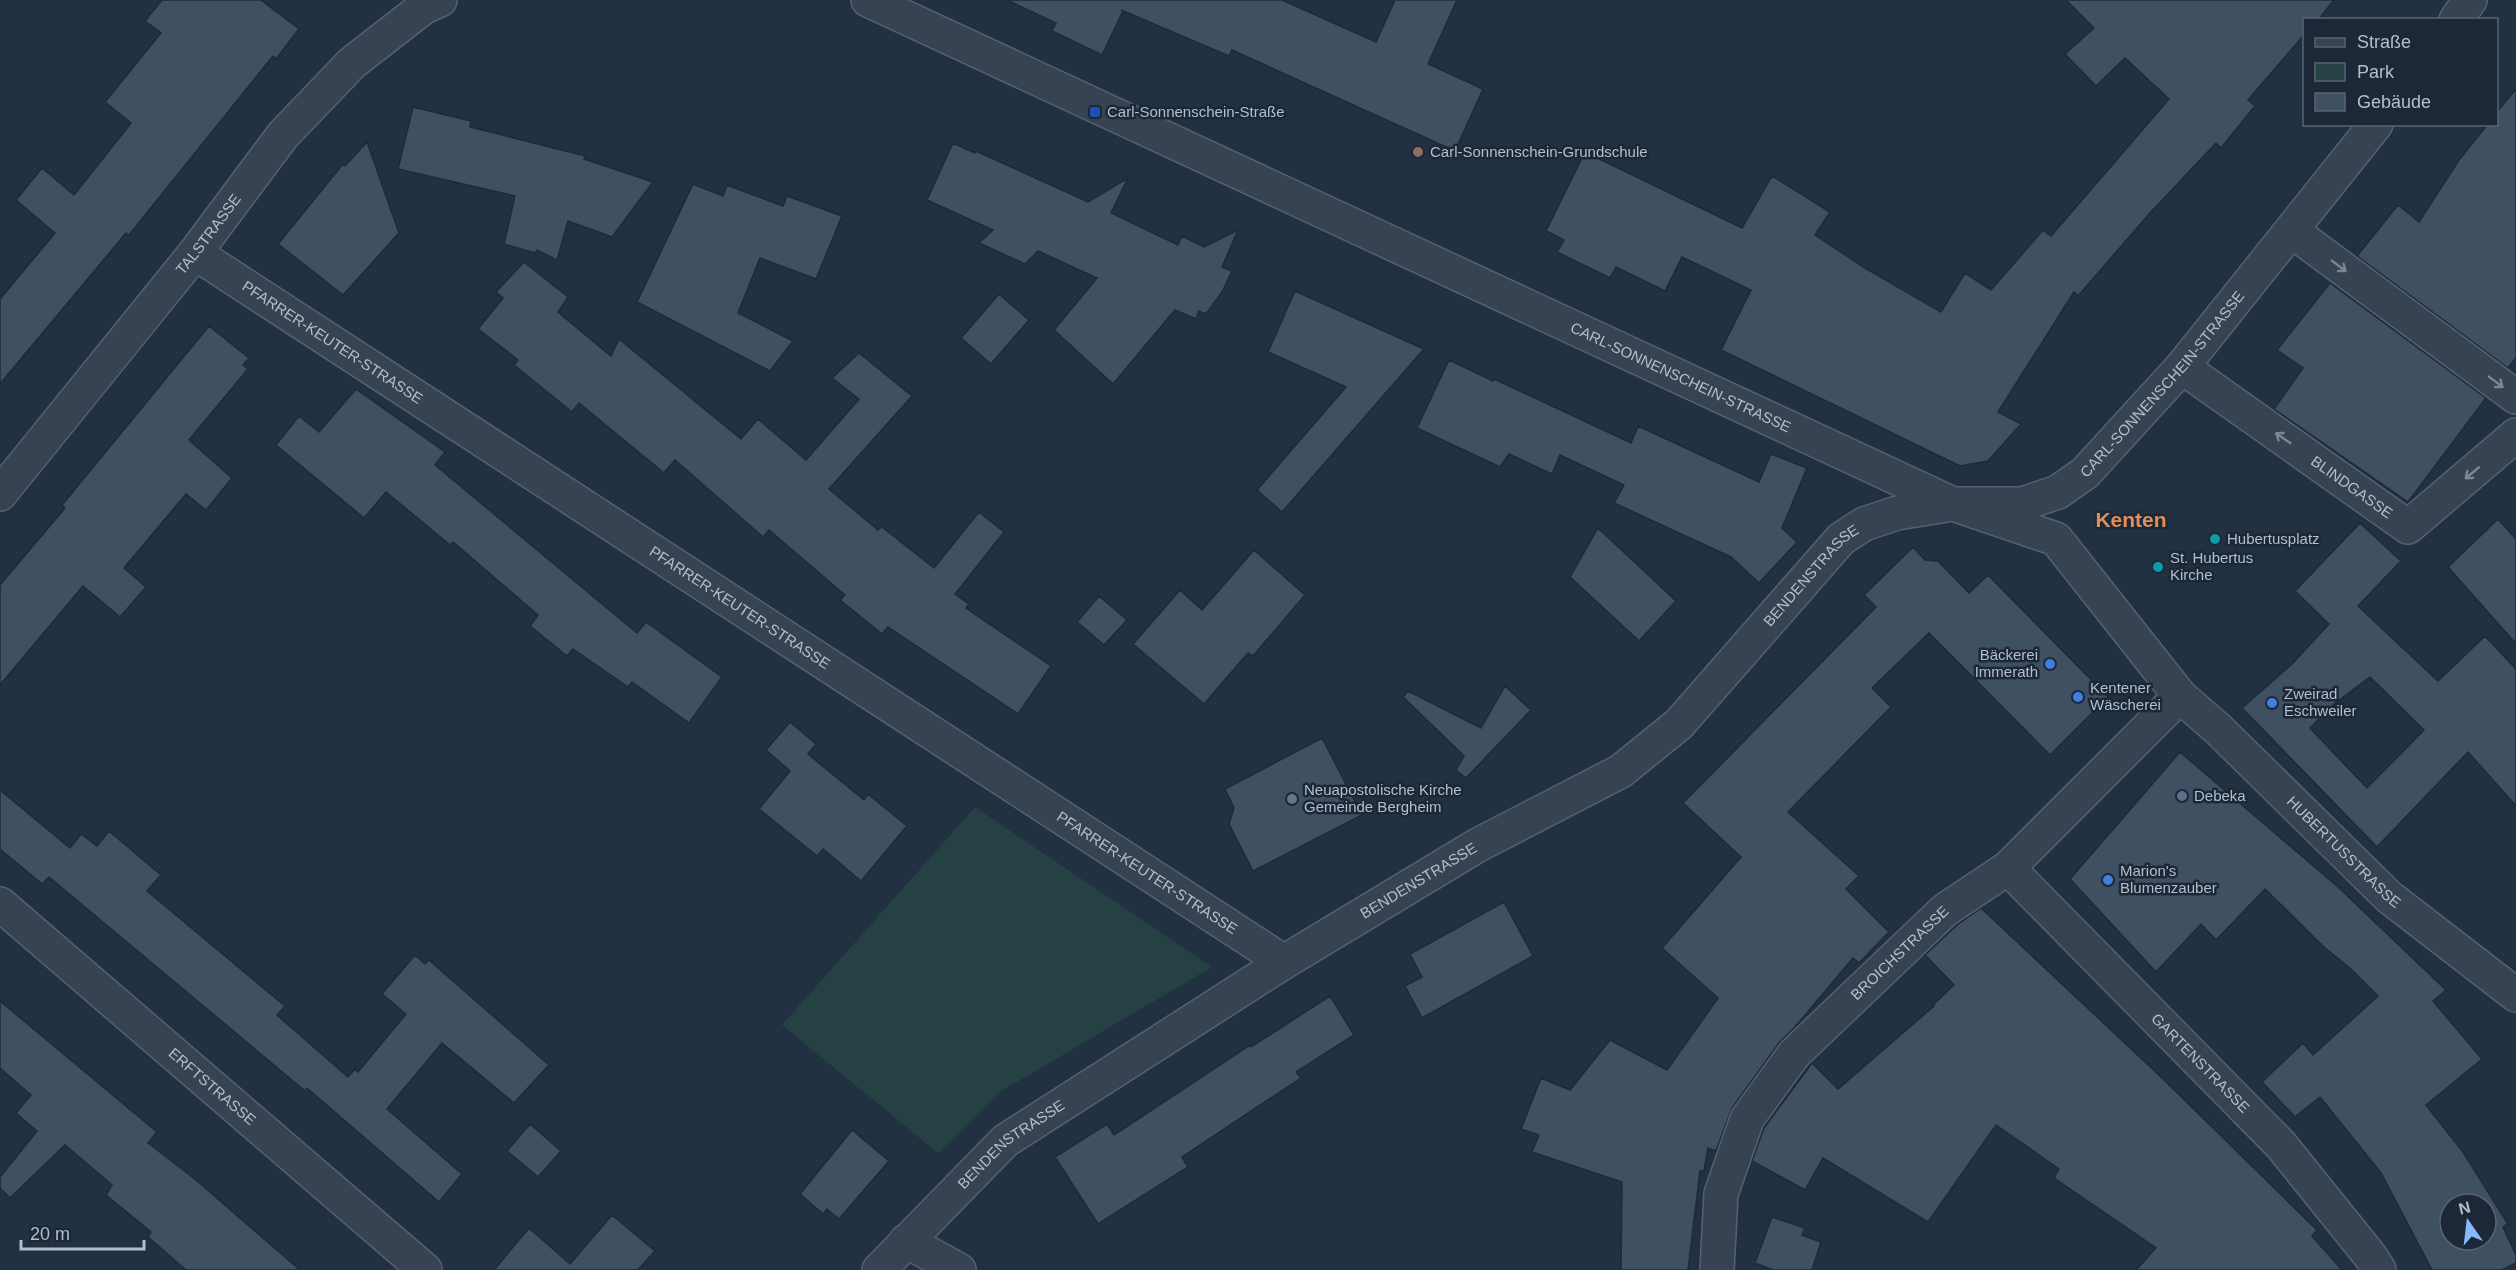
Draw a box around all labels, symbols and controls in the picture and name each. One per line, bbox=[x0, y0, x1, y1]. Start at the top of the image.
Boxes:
legend bbox=[2303, 18, 2498, 126]
text: Straße bbox=[2357, 32, 2411, 52]
text: Park bbox=[2357, 62, 2395, 82]
text: Gebäude bbox=[2357, 92, 2431, 112]
place label: Carl-Sonnenschein-Straße bbox=[1107, 103, 1285, 120]
marker: Carl-Sonnenschein-Straße bbox=[1088, 105, 1102, 119]
place label: Carl-Sonnenschein-Grundschule bbox=[1430, 143, 1648, 160]
marker: Carl-Sonnenschein-Grundschule bbox=[1411, 145, 1425, 159]
street label: TALSTRASSE bbox=[172, 191, 244, 278]
one-way arrow bbox=[2331, 260, 2347, 272]
street label: PFARRER-KEUTER-STRASSE bbox=[239, 277, 426, 407]
street label: CARL-SONNENSCHEIN-STRASSE bbox=[2076, 287, 2247, 481]
street label: CARL-SONNENSCHEIN-STRASSE bbox=[1568, 319, 1794, 436]
one-way arrow bbox=[2487, 376, 2503, 389]
one-way arrow bbox=[2275, 432, 2291, 444]
street label: BLINDGASSE bbox=[2308, 452, 2396, 521]
one-way arrow bbox=[2464, 466, 2479, 480]
district label: Kenten bbox=[2095, 508, 2167, 531]
street label: BENDENSTRASSE bbox=[1760, 521, 1862, 629]
place label: Hubertusplatz bbox=[2227, 530, 2320, 547]
marker: Hubertusplatz bbox=[2208, 532, 2222, 546]
street label: PFARRER-KEUTER-STRASSE bbox=[647, 542, 833, 672]
place label: St. Hubertus Kirche bbox=[2170, 549, 2253, 583]
marker: St. Hubertus Kirche bbox=[2151, 560, 2165, 574]
place label: Bäckerei Immerath bbox=[1975, 646, 2038, 680]
marker: Bäckerei Immerath bbox=[2043, 657, 2057, 671]
place label: Kentener Wäscherei bbox=[2090, 679, 2161, 713]
place label: Zweirad Eschweiler bbox=[2284, 685, 2357, 719]
marker: Kentener Wäscherei bbox=[2071, 690, 2085, 704]
marker: Zweirad Eschweiler bbox=[2265, 696, 2279, 710]
place label: Neuapostolische Kirche Gemeinde Bergheim bbox=[1304, 781, 1462, 815]
place label: Debeka bbox=[2194, 787, 2246, 804]
marker: Debeka bbox=[2175, 789, 2189, 803]
marker: Neuapostolische Kirche Gemeinde Bergheim bbox=[1285, 792, 1299, 806]
street label: HUBERTUSSTRASSE bbox=[2284, 792, 2404, 911]
street label: PFARRER-KEUTER-STRASSE bbox=[1054, 807, 1241, 937]
street label: BENDENSTRASSE bbox=[1357, 839, 1480, 922]
place label: Marion's Blumenzauber bbox=[2120, 862, 2217, 896]
marker: Marion's Blumenzauber bbox=[2101, 873, 2115, 887]
street label: BROICHSTRASSE bbox=[1847, 902, 1952, 1003]
street label: GARTENSTRASSE bbox=[2148, 1010, 2253, 1116]
street label: ERFTSTRASSE bbox=[166, 1044, 259, 1128]
street label: BENDENSTRASSE bbox=[954, 1096, 1067, 1192]
north arrow bbox=[2438, 1192, 2498, 1252]
text: N bbox=[2457, 1198, 2472, 1218]
scale bar bbox=[21, 1213, 144, 1251]
text: 20 m bbox=[30, 1224, 70, 1244]

